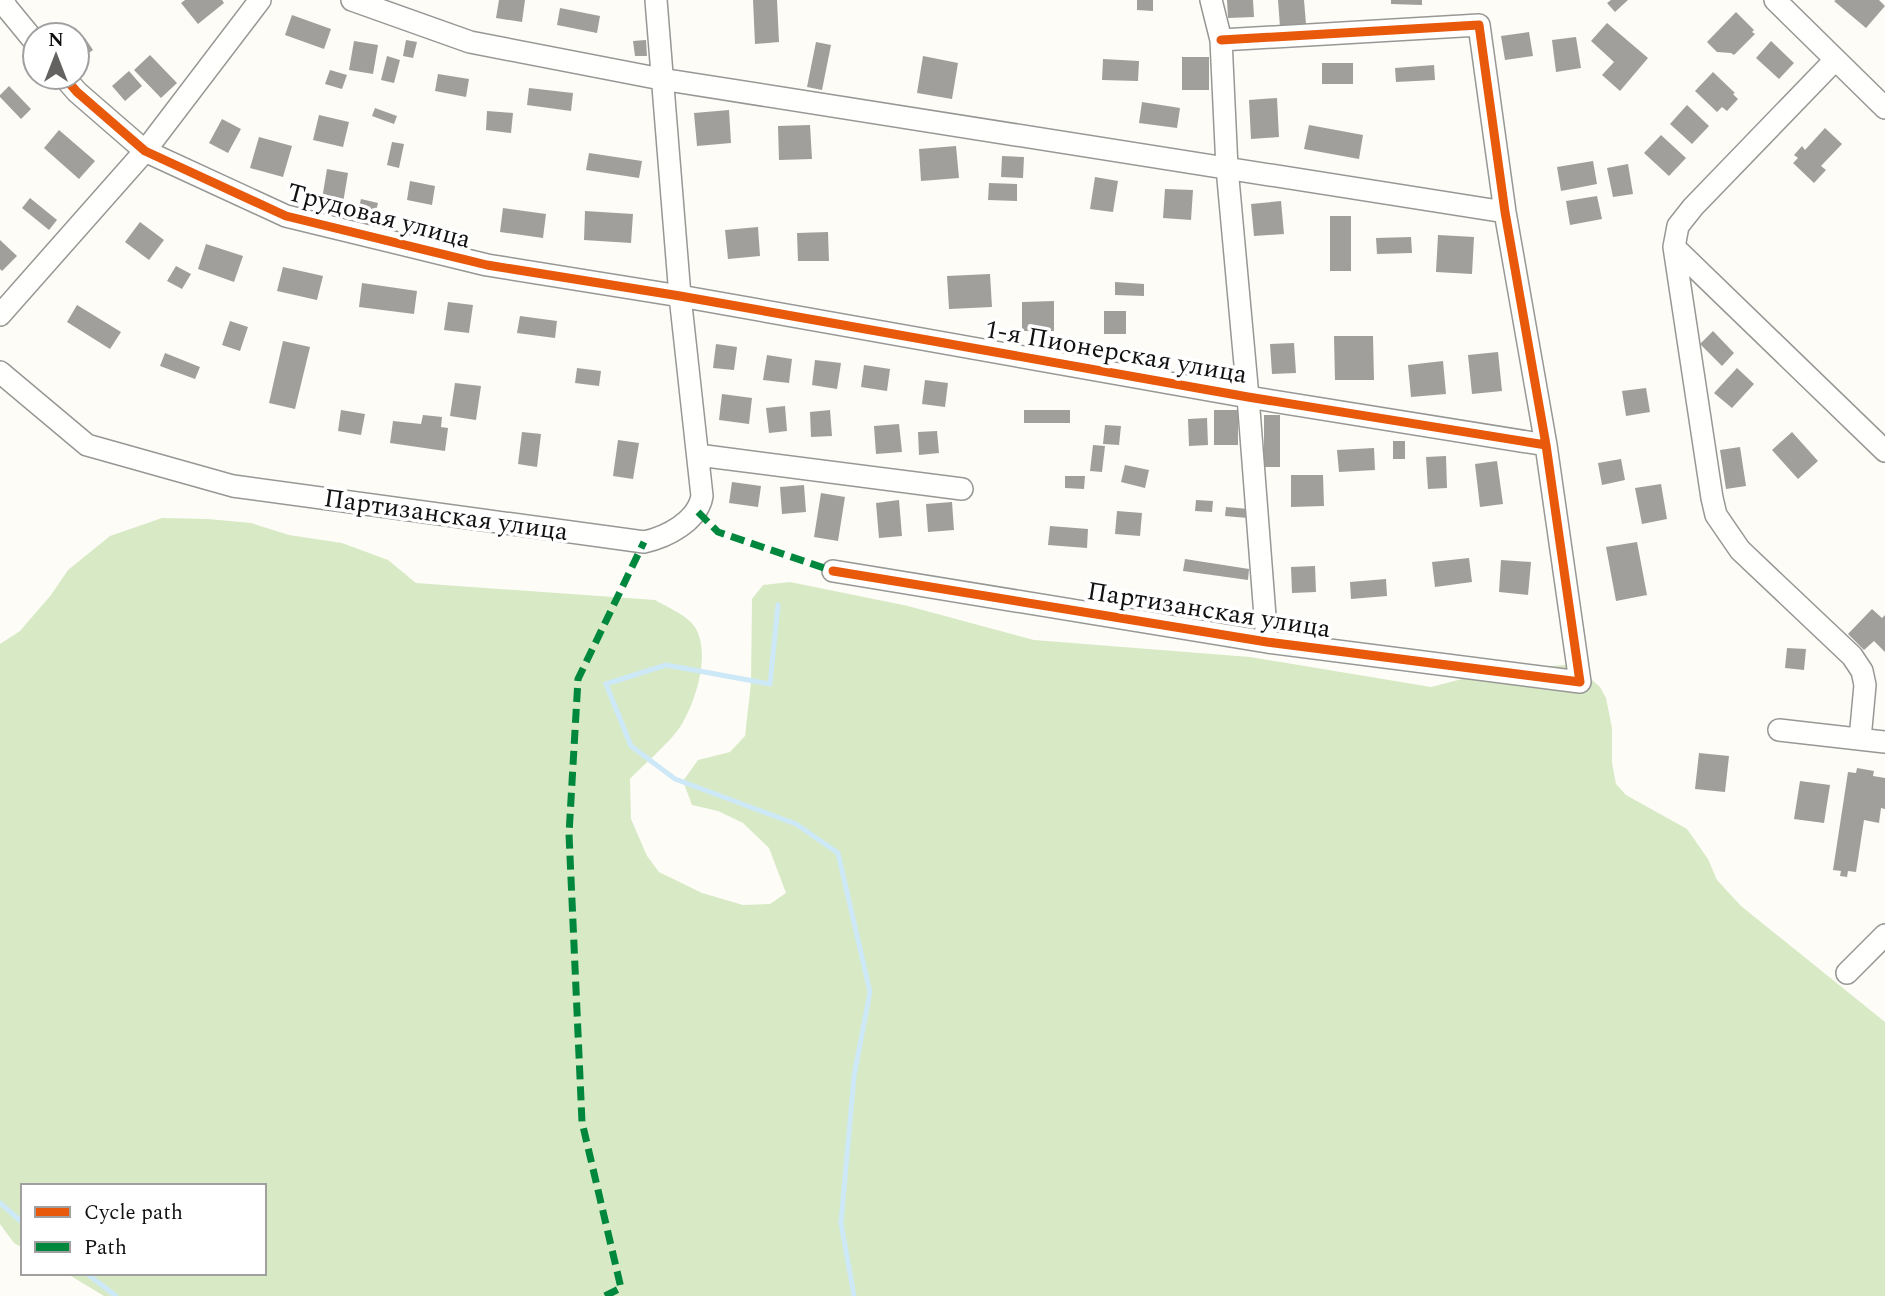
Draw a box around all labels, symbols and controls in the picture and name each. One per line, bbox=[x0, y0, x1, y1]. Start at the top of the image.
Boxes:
north arrow bbox=[21, 21, 91, 91]
text: N bbox=[48, 26, 64, 55]
street label: Трудовая улица bbox=[283, 172, 476, 260]
street label: 1-я Пионерская улица bbox=[982, 309, 1251, 395]
street label: Партизанская улица bbox=[321, 478, 571, 552]
street label: Партизанская улица bbox=[1084, 571, 1334, 649]
legend bbox=[21, 1184, 266, 1275]
text: Cycle path bbox=[84, 1197, 183, 1229]
text: Path bbox=[84, 1232, 127, 1264]

